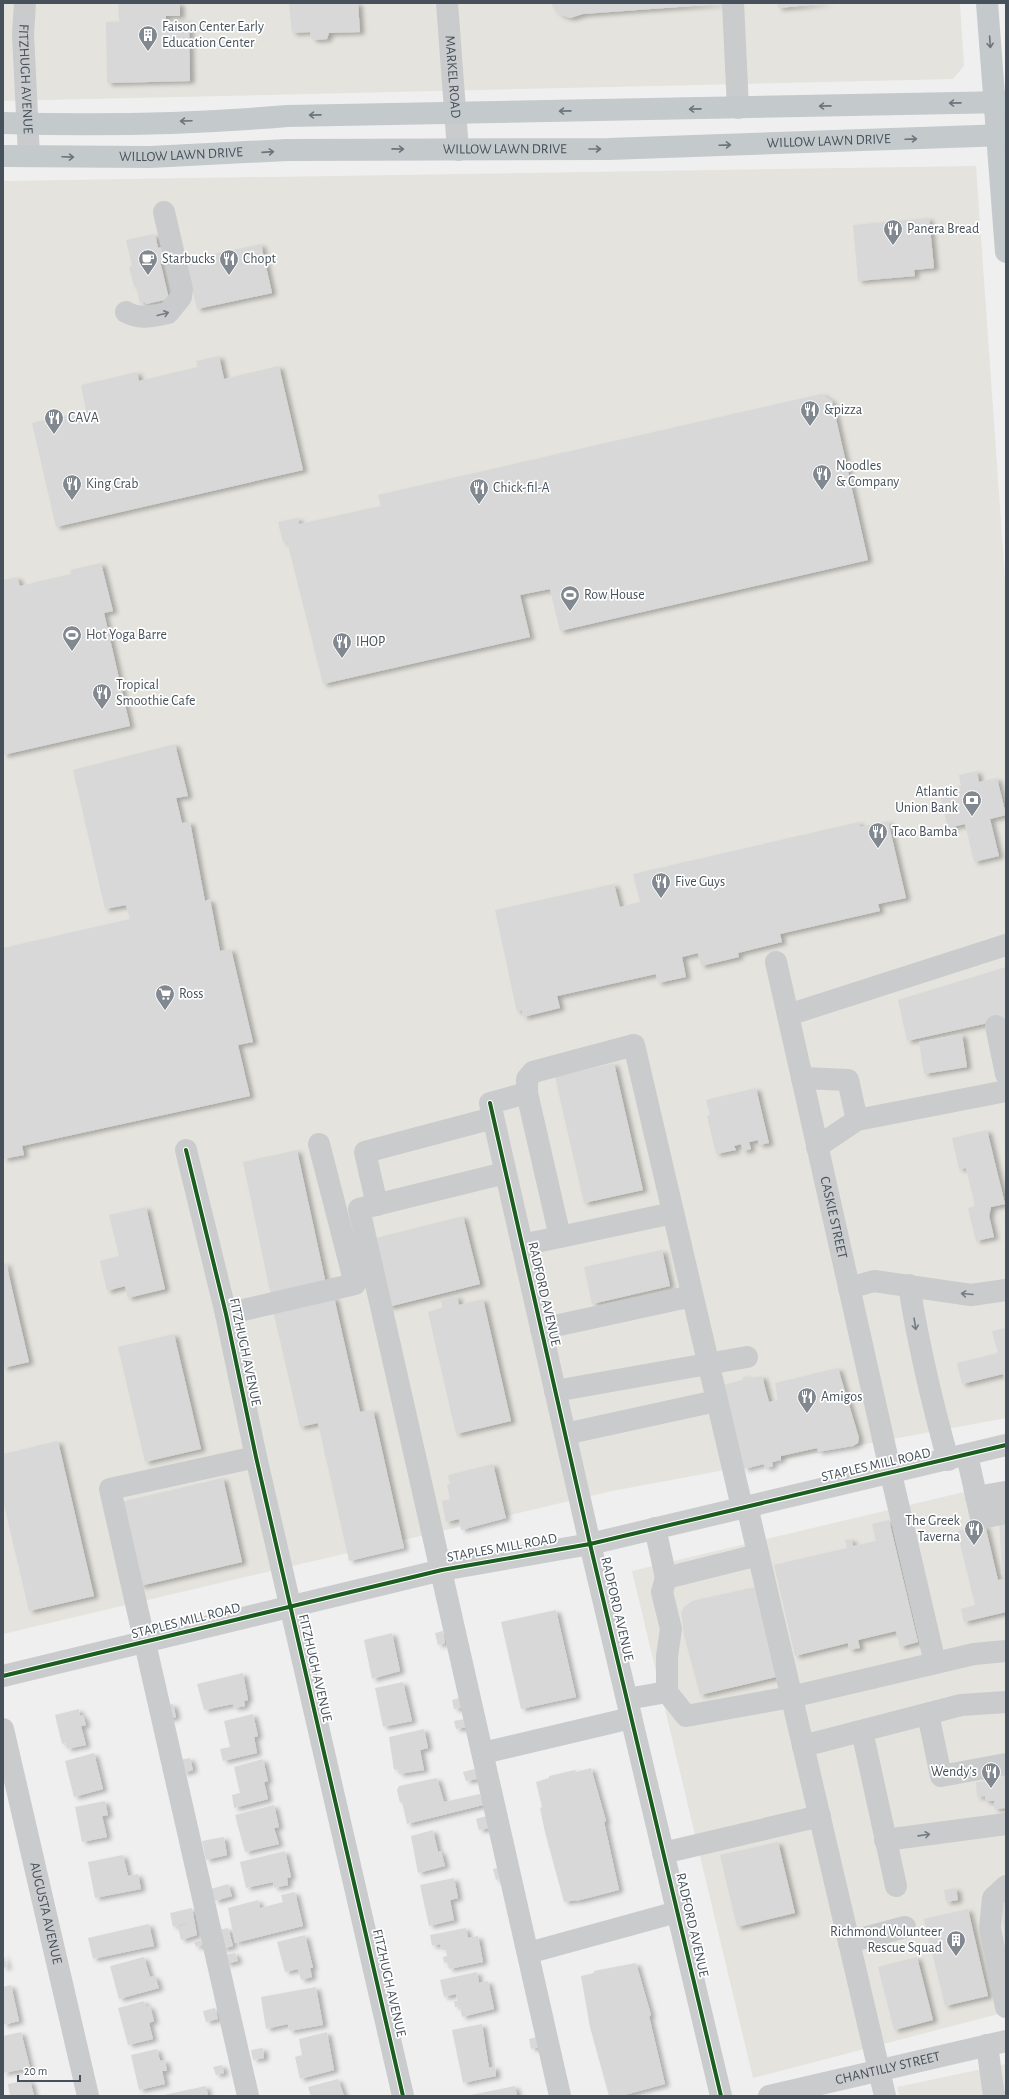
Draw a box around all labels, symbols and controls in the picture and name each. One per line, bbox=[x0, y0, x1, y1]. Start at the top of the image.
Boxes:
place label: Faison Center Early Education Center bbox=[162, 20, 264, 50]
street label: FITZHUGH AVENUE bbox=[16, 23, 35, 134]
building icon: Faison Center Early Education Center bbox=[137, 24, 159, 52]
street label: MARKEL ROAD bbox=[442, 35, 463, 119]
one-way arrow bbox=[986, 35, 993, 48]
one-way arrow bbox=[949, 99, 962, 107]
one-way arrow bbox=[819, 102, 832, 110]
one-way arrow bbox=[689, 105, 702, 113]
one-way arrow bbox=[559, 107, 572, 115]
one-way arrow bbox=[309, 111, 322, 119]
one-way arrow bbox=[180, 118, 193, 125]
street label: WILLOW LAWN DRIVE bbox=[766, 132, 891, 150]
one-way arrow bbox=[904, 135, 917, 142]
one-way arrow bbox=[718, 141, 731, 149]
street label: WILLOW LAWN DRIVE bbox=[443, 142, 567, 157]
street label: WILLOW LAWN DRIVE bbox=[119, 145, 243, 164]
one-way arrow bbox=[391, 145, 404, 153]
one-way arrow bbox=[588, 145, 601, 153]
one-way arrow bbox=[261, 148, 274, 155]
one-way arrow bbox=[61, 153, 74, 161]
restaurant icon: Panera Bread bbox=[882, 218, 904, 246]
place label: Panera Bread bbox=[907, 222, 979, 236]
cafe icon: Starbucks bbox=[137, 248, 159, 276]
restaurant icon: Chopt bbox=[218, 248, 240, 276]
place label: Starbucks bbox=[162, 252, 215, 266]
place label: Chopt bbox=[243, 252, 277, 266]
one-way arrow bbox=[156, 309, 169, 317]
restaurant icon: &pizza bbox=[799, 399, 821, 427]
place label: &pizza bbox=[824, 403, 863, 417]
restaurant icon: CAVA bbox=[43, 407, 65, 435]
place label: CAVA bbox=[68, 411, 99, 425]
place label: Noodles & Company bbox=[836, 459, 899, 489]
restaurant icon: Noodles & Company bbox=[811, 463, 833, 491]
restaurant icon: King Crab bbox=[61, 473, 83, 501]
place label: King Crab bbox=[86, 477, 138, 491]
restaurant icon: Chick-fil-A bbox=[468, 477, 490, 505]
place label: Chick-fil-A bbox=[493, 481, 550, 495]
sports icon: Row House bbox=[559, 584, 581, 612]
place label: Row House bbox=[584, 588, 645, 602]
sports icon: Hot Yoga Barre bbox=[61, 624, 83, 652]
place label: Hot Yoga Barre bbox=[86, 628, 167, 642]
restaurant icon: IHOP bbox=[331, 631, 353, 659]
place label: IHOP bbox=[356, 635, 385, 649]
place label: Tropical Smoothie Cafe bbox=[116, 678, 195, 708]
restaurant icon: Tropical Smoothie Cafe bbox=[91, 682, 113, 710]
place label: Atlantic Union Bank bbox=[895, 785, 959, 815]
bank icon: Atlantic Union Bank bbox=[961, 789, 983, 817]
restaurant icon: Taco Bamba bbox=[867, 821, 889, 849]
place label: Taco Bamba bbox=[892, 825, 958, 839]
restaurant icon: Five Guys bbox=[650, 871, 672, 899]
place label: Five Guys bbox=[675, 875, 725, 889]
supermarket icon: Ross bbox=[154, 983, 176, 1011]
place label: Ross bbox=[179, 987, 204, 1001]
street label: CASKIE STREET bbox=[817, 1175, 849, 1260]
street label: RADFORD AVENUE bbox=[525, 1241, 563, 1348]
one-way arrow bbox=[961, 1291, 974, 1298]
street label: FITZHUGH AVENUE bbox=[227, 1297, 263, 1408]
one-way arrow bbox=[911, 1317, 919, 1330]
restaurant icon: Amigos bbox=[796, 1386, 818, 1414]
place label: Amigos bbox=[821, 1390, 862, 1404]
street label: STAPLES MILL ROAD bbox=[820, 1446, 932, 1484]
place label: The Greek Taverna bbox=[905, 1514, 961, 1544]
restaurant icon: The Greek Taverna bbox=[963, 1518, 985, 1546]
street label: STAPLES MILL ROAD bbox=[446, 1531, 558, 1565]
street label: RADFORD AVENUE bbox=[598, 1556, 636, 1663]
street label: STAPLES MILL ROAD bbox=[130, 1601, 242, 1641]
street label: FITZHUGH AVENUE bbox=[296, 1613, 334, 1723]
restaurant icon: Wendy's bbox=[980, 1761, 1002, 1789]
place label: Wendy's bbox=[931, 1765, 977, 1779]
one-way arrow bbox=[917, 1831, 930, 1839]
street label: AUGUSTA AVENUE bbox=[27, 1861, 64, 1966]
street label: RADFORD AVENUE bbox=[673, 1872, 711, 1979]
place label: Richmond Volunteer Rescue Squad bbox=[830, 1925, 942, 1955]
street label: FITZHUGH AVENUE bbox=[370, 1928, 408, 2038]
building icon: Richmond Volunteer Rescue Squad bbox=[945, 1929, 967, 1957]
street label: CHANTILLY STREET bbox=[834, 2049, 942, 2087]
scale bar bbox=[18, 2057, 80, 2083]
text: 20 m bbox=[24, 2065, 47, 2077]

